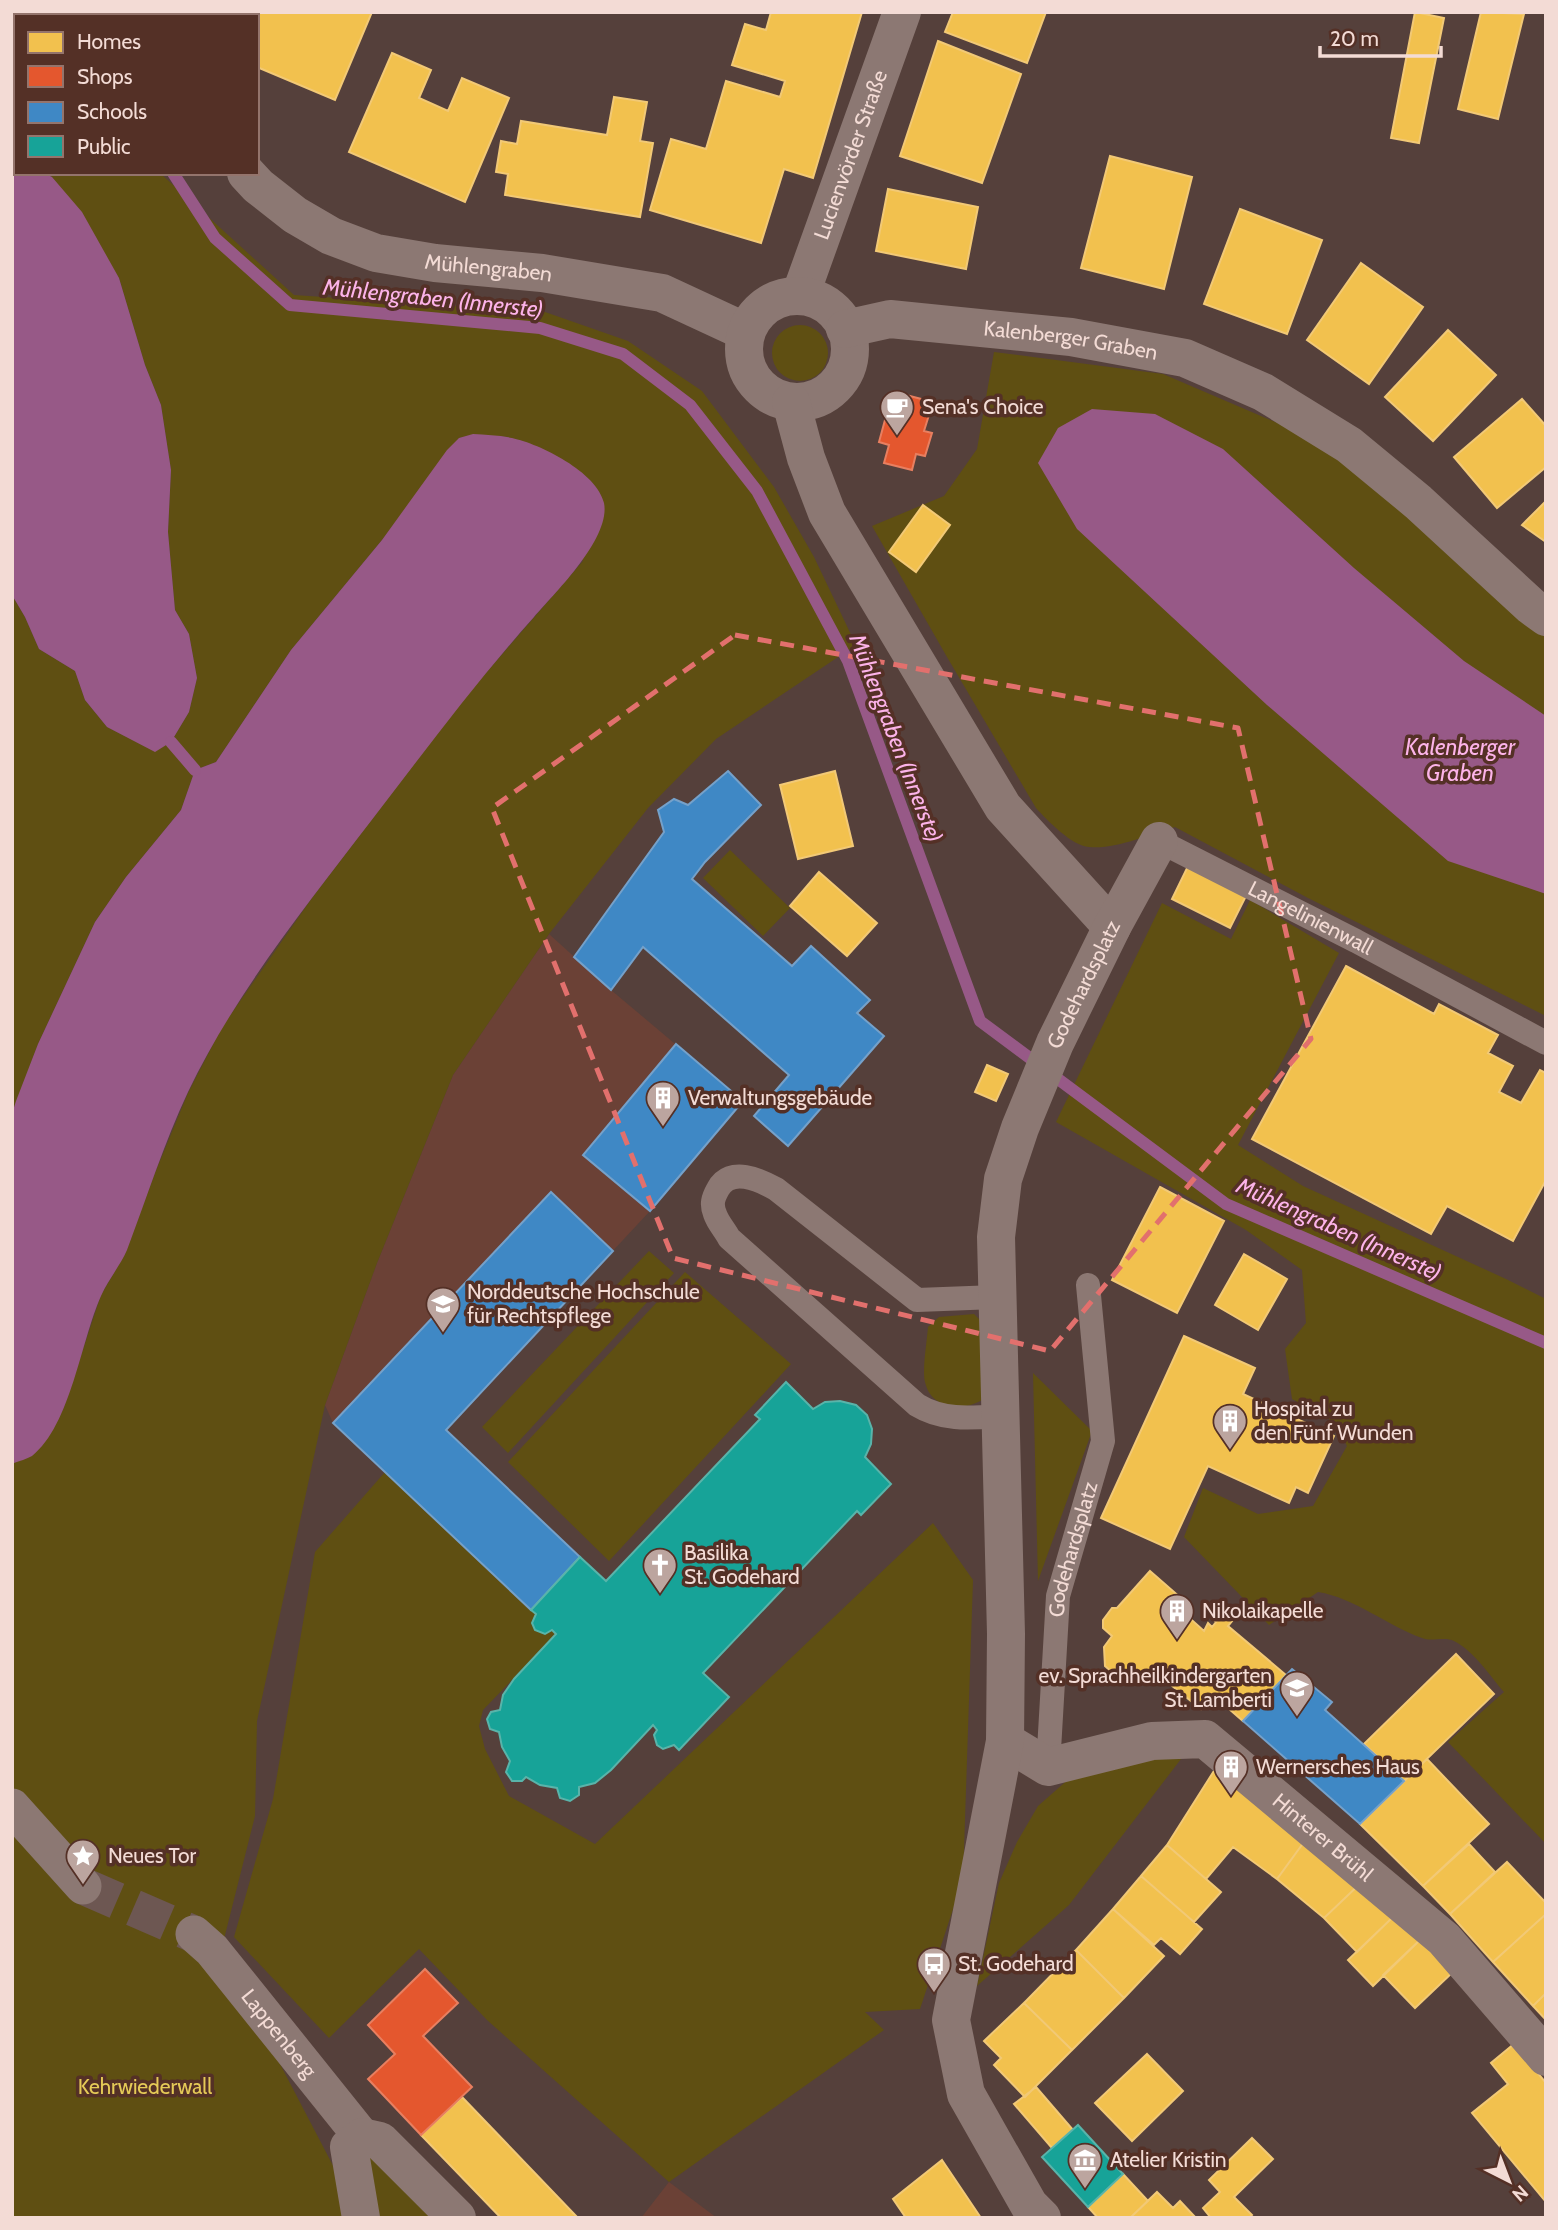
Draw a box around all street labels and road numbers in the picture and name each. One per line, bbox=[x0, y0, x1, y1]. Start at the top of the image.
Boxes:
street label: Lucienvörder Straße bbox=[808, 66, 892, 243]
street label: Mühlengraben bbox=[423, 248, 554, 287]
street label: Kalenberger Graben bbox=[982, 315, 1160, 365]
street label: Langelinienwall bbox=[1244, 875, 1378, 960]
street label: Godehardsplatz bbox=[1041, 916, 1125, 1053]
street label: Godehardsplatz bbox=[1044, 1478, 1103, 1618]
street label: Hinterer Brühl bbox=[1268, 1788, 1378, 1886]
street label: Lappenberg bbox=[236, 1984, 323, 2083]

